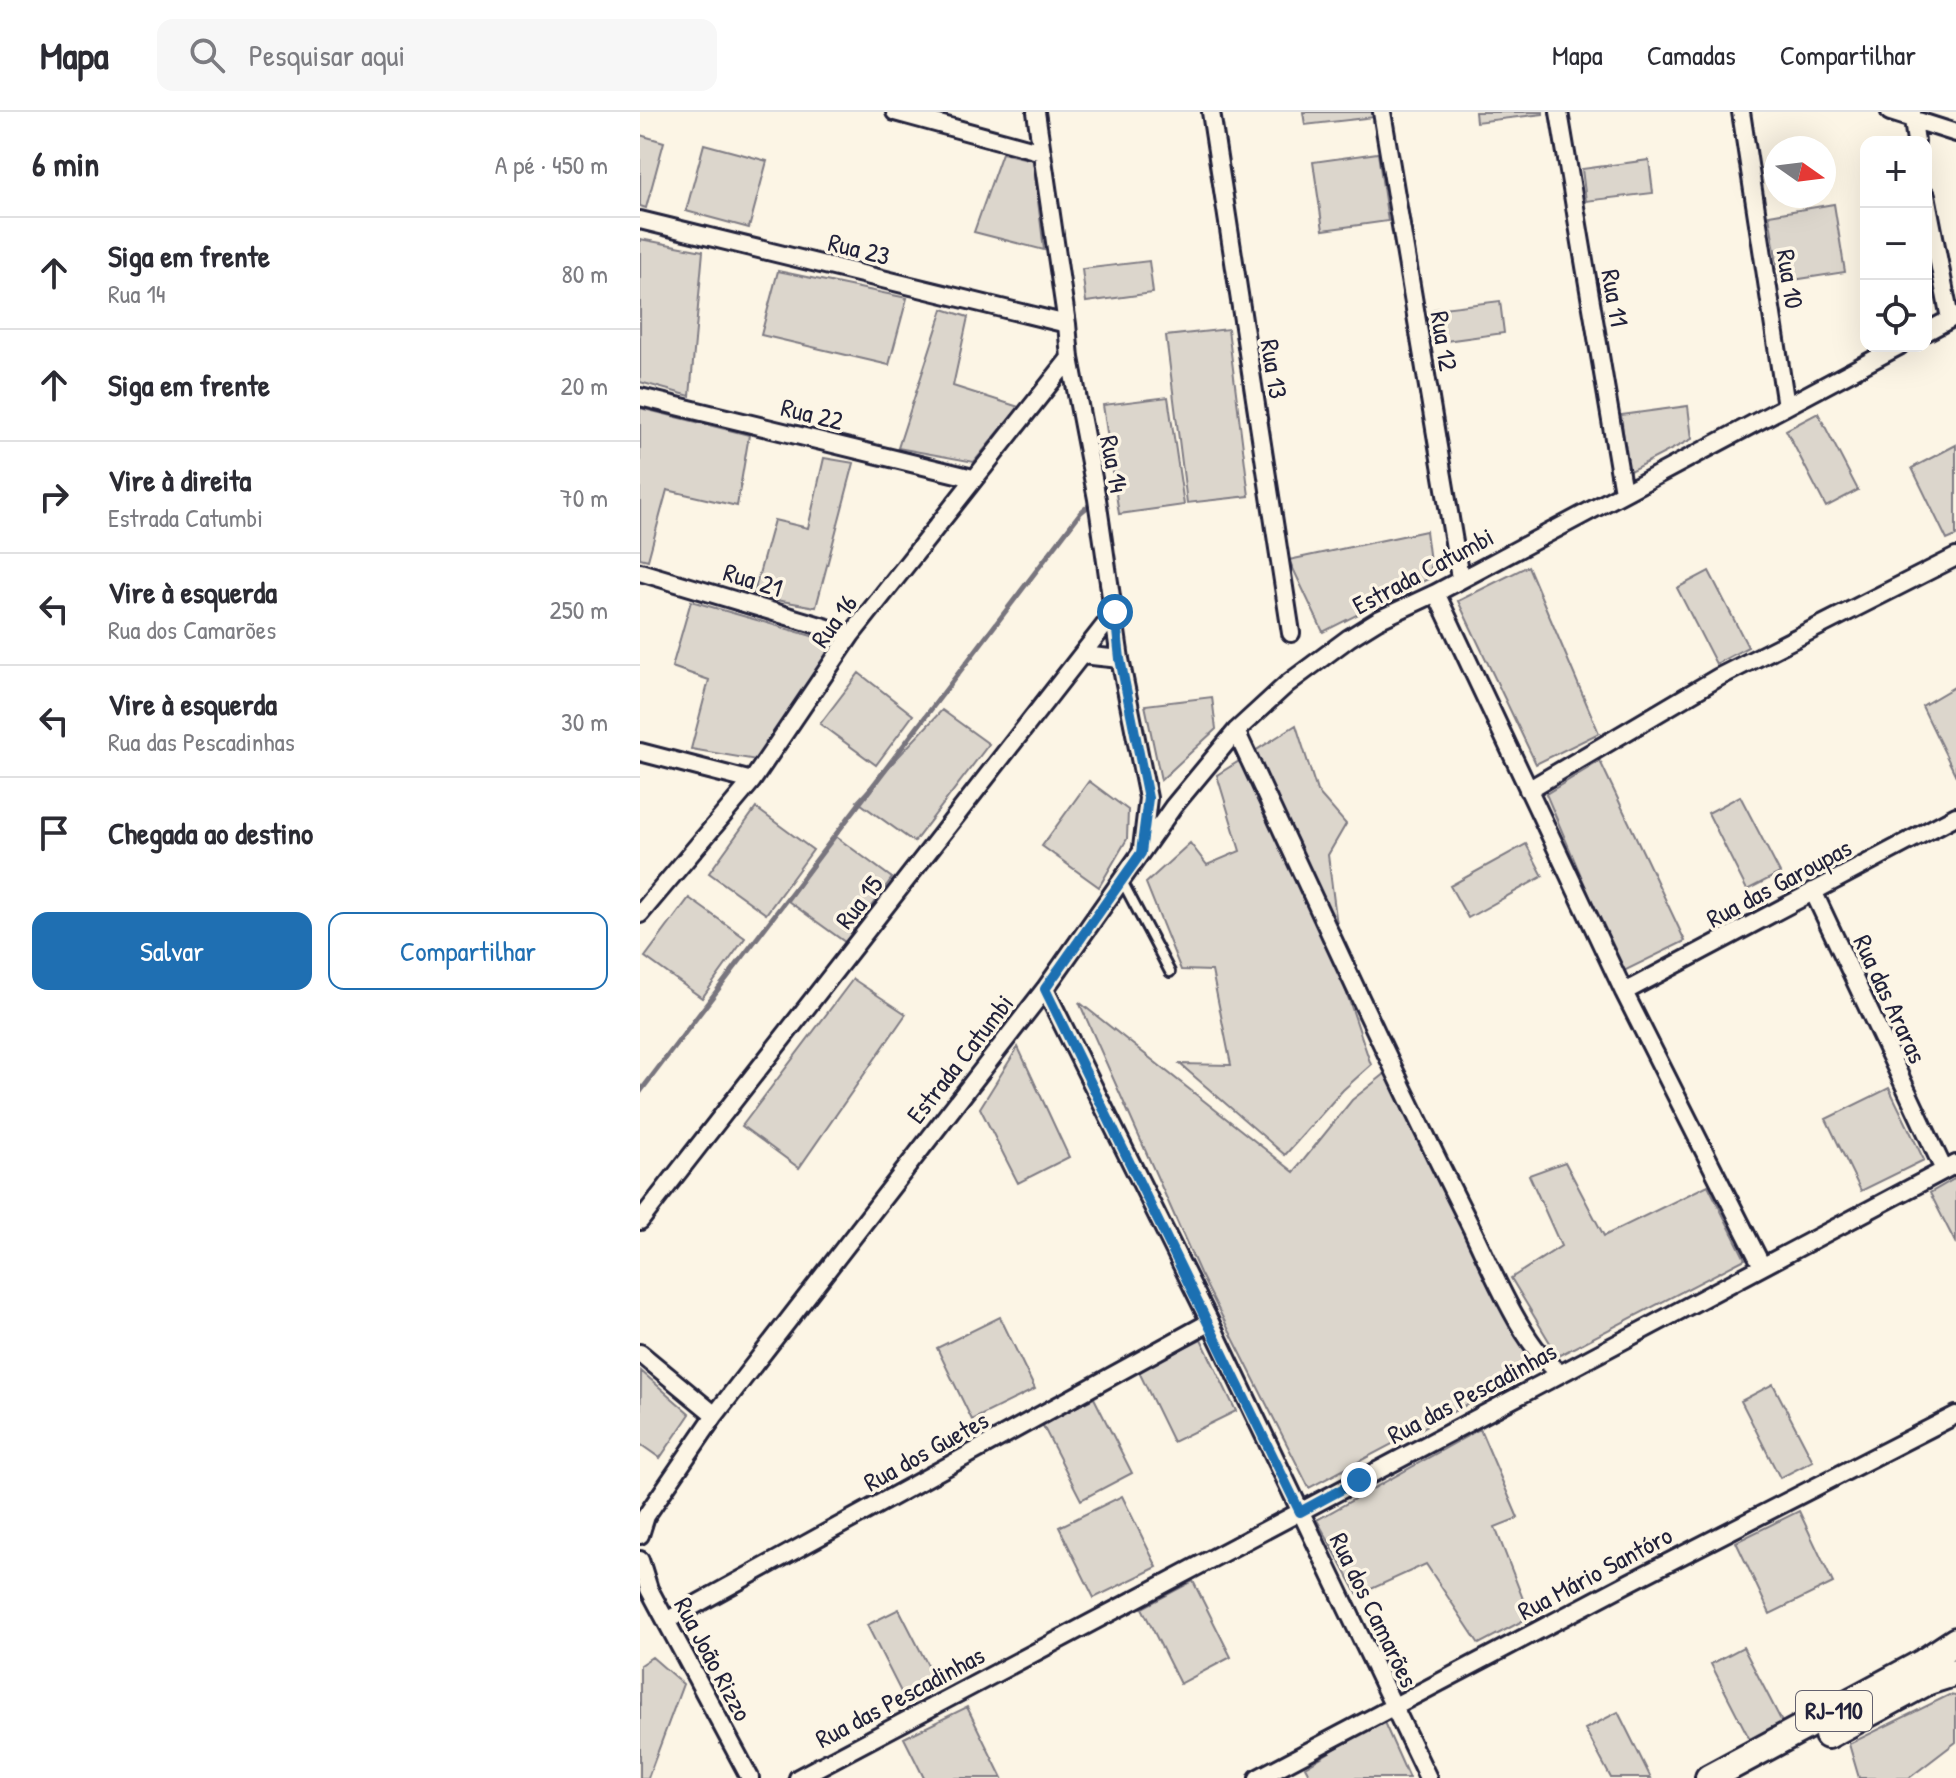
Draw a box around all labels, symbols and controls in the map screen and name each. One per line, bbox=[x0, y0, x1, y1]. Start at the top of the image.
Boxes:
search box bbox=[157, 19, 717, 91]
text: Mapa bbox=[40, 29, 109, 81]
icon: search bbox=[185, 33, 229, 77]
text: Pesquisar aqui bbox=[249, 35, 405, 75]
text: Mapa bbox=[1552, 36, 1603, 74]
text: Camadas bbox=[1647, 36, 1736, 74]
text: Compartilhar bbox=[1780, 36, 1916, 74]
north arrow bbox=[1764, 136, 1836, 208]
map controls bbox=[1860, 136, 1932, 352]
button: + bbox=[1860, 136, 1932, 208]
text: 6 min bbox=[32, 141, 100, 187]
text: A pé · 450 m bbox=[495, 147, 608, 182]
button: − bbox=[1860, 208, 1932, 280]
street label: Rua 23 bbox=[825, 224, 894, 273]
text: Siga em frente bbox=[108, 236, 270, 276]
street label: Rua 10 bbox=[1769, 247, 1812, 311]
icon: ahead bbox=[32, 251, 76, 295]
text: 80 m bbox=[561, 256, 608, 291]
street label: Rua 11 bbox=[1593, 267, 1638, 329]
text: Rua 14 bbox=[108, 276, 166, 311]
button: locate bbox=[1860, 280, 1932, 352]
street label: Rua 12 bbox=[1423, 309, 1466, 373]
street label: Rua 13 bbox=[1253, 337, 1296, 401]
icon: ahead bbox=[32, 363, 76, 407]
text: Siga em frente bbox=[108, 365, 270, 405]
text: 20 m bbox=[561, 368, 608, 403]
street label: Rua 22 bbox=[777, 389, 847, 438]
street label: Rua 14 bbox=[1092, 432, 1137, 496]
text: Vire à direita bbox=[108, 460, 251, 500]
icon: right bbox=[32, 475, 76, 519]
text: 70 m bbox=[560, 480, 608, 515]
text: Estrada Catumbi bbox=[108, 500, 263, 535]
street label: Estrada Catumbi bbox=[1346, 519, 1499, 622]
street label: Rua 21 bbox=[719, 554, 787, 605]
text: Vire à esquerda bbox=[108, 572, 277, 612]
icon: left bbox=[32, 587, 76, 631]
street label: Rua 16 bbox=[802, 587, 865, 655]
text: 250 m bbox=[550, 592, 608, 627]
route start bbox=[1097, 594, 1133, 630]
text: Rua dos Camarões bbox=[108, 612, 276, 647]
text: Vire à esquerda bbox=[108, 684, 277, 724]
icon: left bbox=[32, 699, 76, 743]
text: 30 m bbox=[561, 704, 608, 739]
text: Rua das Pescadinhas bbox=[108, 724, 295, 759]
icon: arrive bbox=[32, 811, 76, 855]
text: Chegada ao destino bbox=[108, 813, 313, 853]
street label: Rua das Garoupas bbox=[1700, 830, 1857, 935]
street label: Rua 15 bbox=[827, 868, 891, 936]
button: Salvar bbox=[32, 912, 312, 990]
button: Compartilhar bbox=[328, 912, 608, 990]
street label: Rua das Araras bbox=[1845, 929, 1935, 1069]
street label: Estrada Catumbi bbox=[898, 987, 1021, 1131]
street label: Rua das Pescadinhas bbox=[1381, 1333, 1562, 1452]
street label: Rua dos Guetes bbox=[857, 1402, 994, 1499]
route end bbox=[1341, 1462, 1377, 1498]
street label: Rua Mário Santóro bbox=[1511, 1517, 1678, 1628]
street label: Rua dos Camarões bbox=[1322, 1527, 1427, 1693]
street label: Rua João Rizzo bbox=[666, 1591, 761, 1727]
street label: Rua das Pescadinhas bbox=[809, 1637, 990, 1756]
road number: RJ-110 bbox=[1796, 1691, 1872, 1731]

